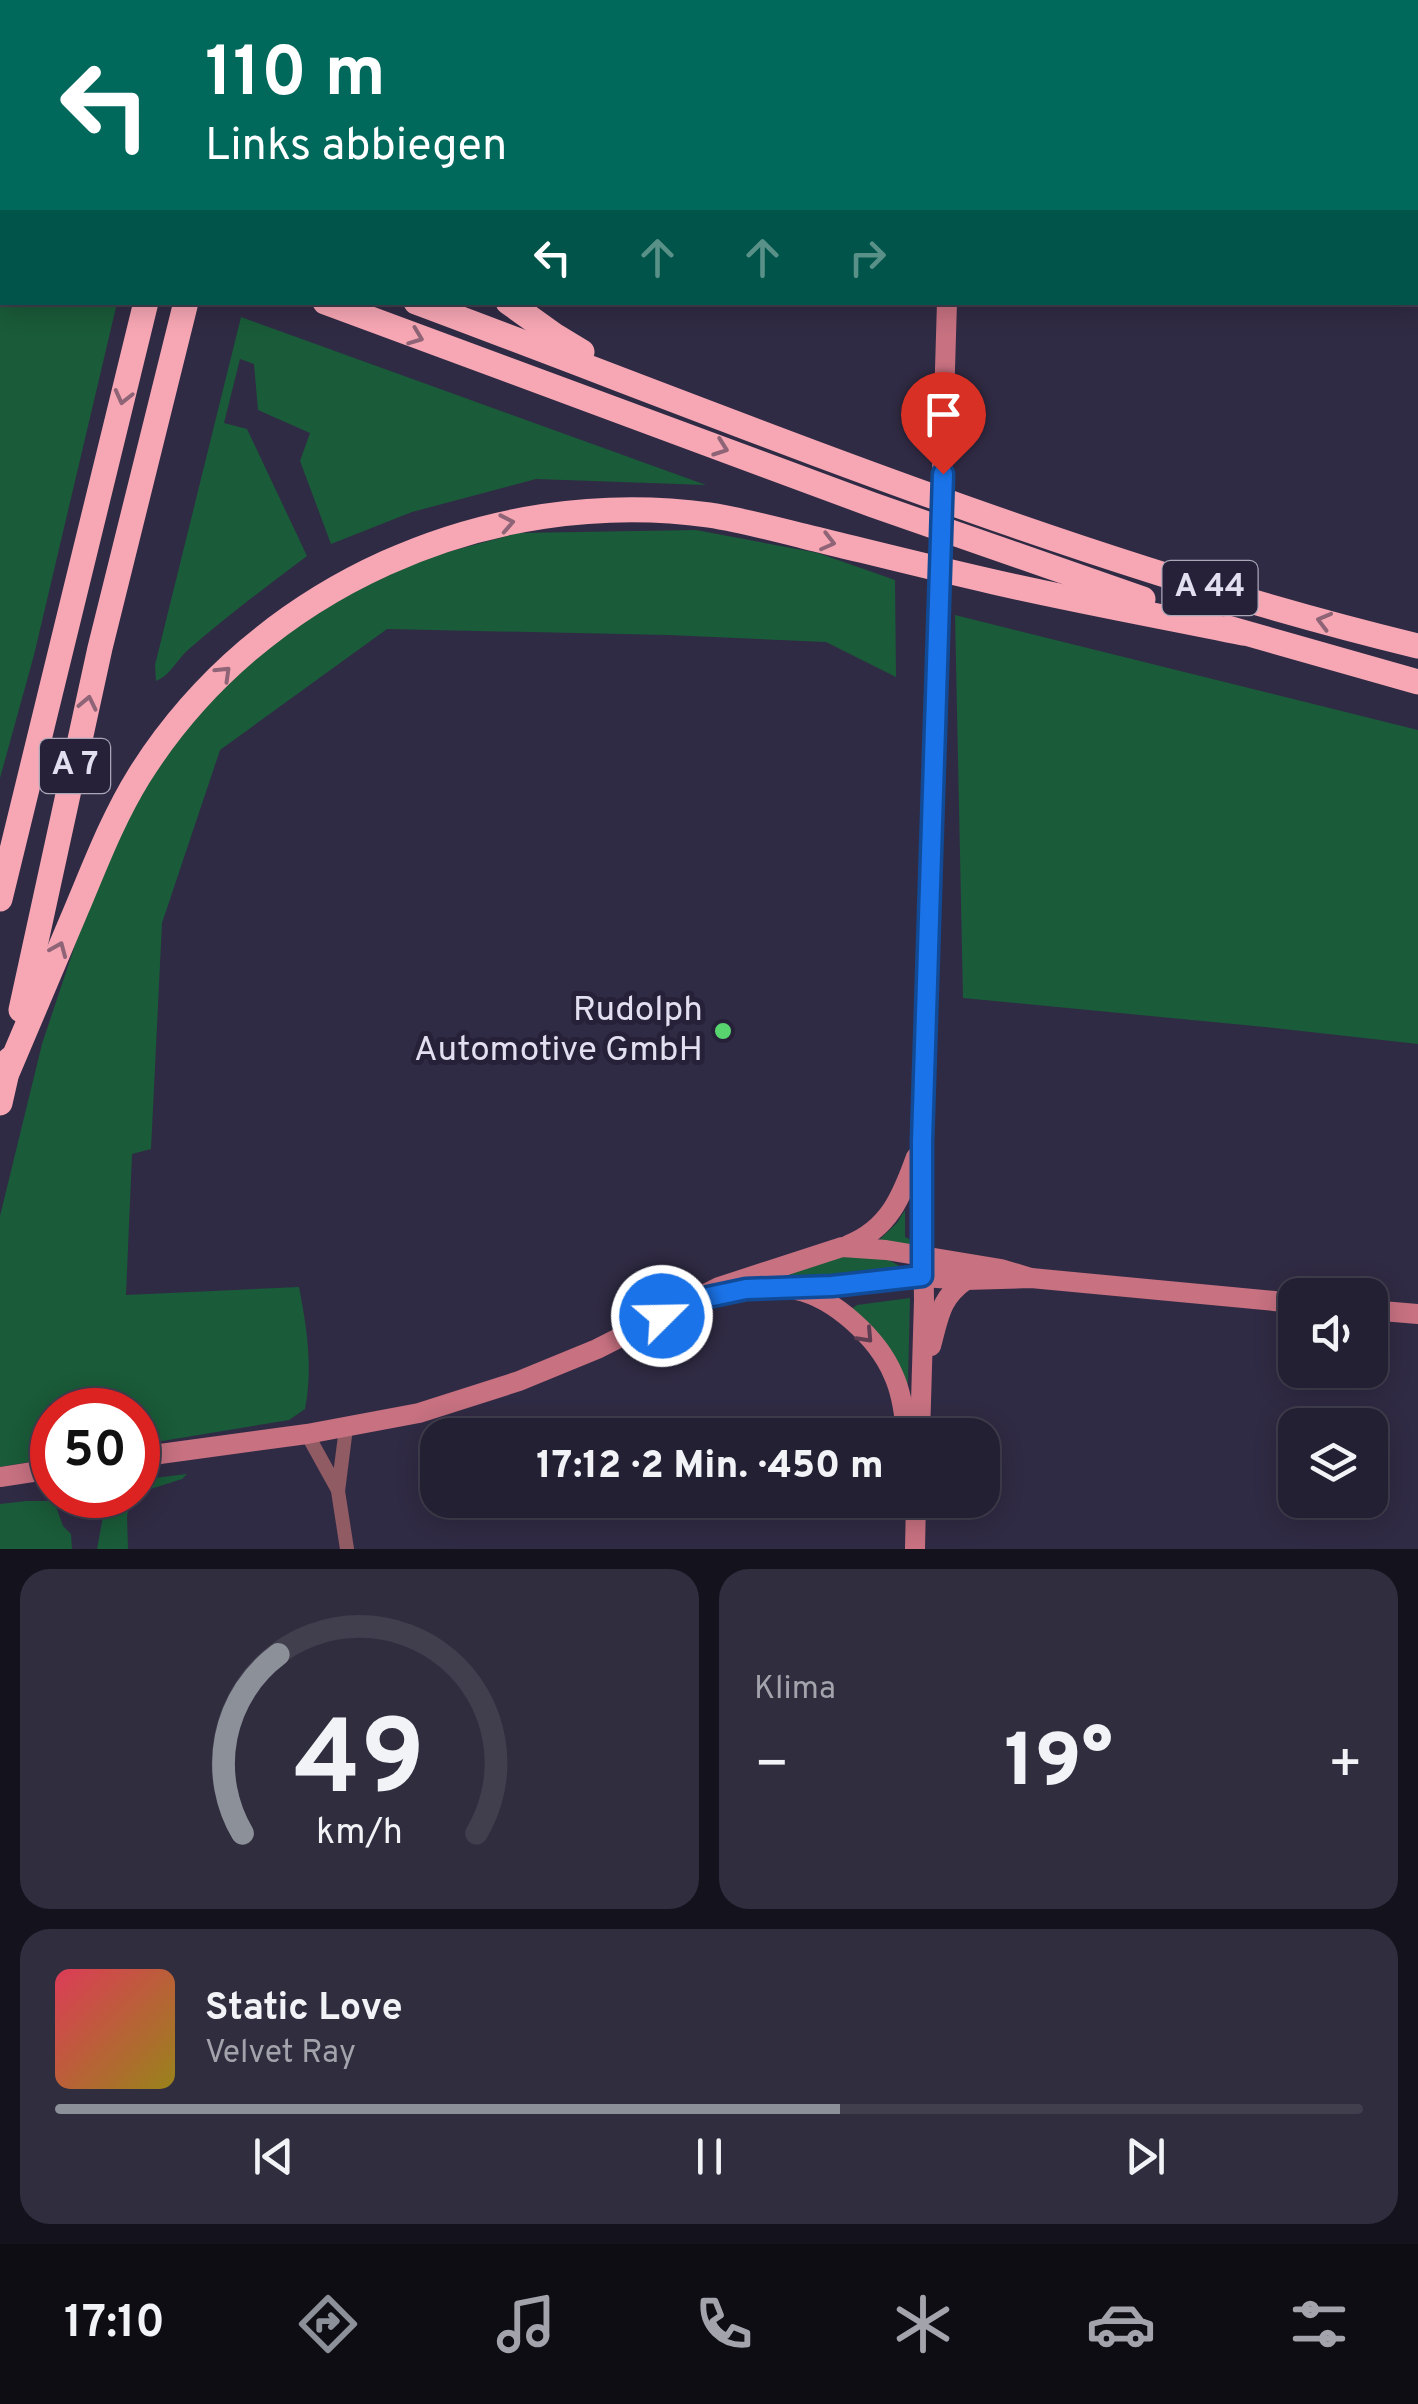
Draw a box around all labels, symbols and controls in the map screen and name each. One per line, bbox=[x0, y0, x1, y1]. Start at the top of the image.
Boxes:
text: 110 m bbox=[205, 32, 386, 121]
icon: left bbox=[40, 40, 170, 170]
text: Links abbiegen bbox=[205, 119, 507, 176]
icon: left bbox=[525, 230, 580, 285]
icon: ahead bbox=[630, 230, 685, 285]
icon: ahead bbox=[735, 230, 790, 285]
icon: right bbox=[840, 230, 895, 285]
one-way arrow bbox=[406, 325, 424, 345]
pin bbox=[901, 372, 986, 475]
icon: arrive bbox=[916, 387, 971, 442]
one-way arrow bbox=[113, 388, 134, 405]
one-way arrow bbox=[712, 436, 729, 457]
one-way arrow bbox=[498, 513, 515, 534]
one-way arrow bbox=[819, 530, 836, 551]
road number: A 44 bbox=[1162, 561, 1258, 615]
one-way arrow bbox=[1316, 612, 1333, 633]
one-way arrow bbox=[212, 667, 231, 685]
one-way arrow bbox=[77, 695, 98, 712]
road number: A 7 bbox=[40, 739, 110, 793]
one-way arrow bbox=[47, 942, 67, 960]
place label: Rudolph Automotive GmbH bbox=[414, 989, 703, 1073]
marker: Rudolph Automotive GmbH bbox=[712, 1020, 734, 1042]
position arrow bbox=[610, 1264, 714, 1368]
map controls bbox=[1278, 1278, 1388, 1518]
button: sound bbox=[1278, 1278, 1388, 1388]
one-way arrow bbox=[854, 1324, 872, 1343]
speed limit sign: 50 bbox=[30, 1388, 160, 1518]
button: layers bbox=[1278, 1408, 1388, 1518]
text: 17:12 · 2 Min. · 450 m bbox=[536, 1443, 884, 1492]
text: Klima bbox=[754, 1670, 836, 1710]
text: 49 bbox=[294, 1699, 425, 1831]
text: 19° bbox=[1004, 1718, 1113, 1813]
text: − bbox=[754, 1732, 789, 1802]
text: + bbox=[1328, 1732, 1363, 1802]
text: km/h bbox=[316, 1811, 403, 1857]
text: Static Love bbox=[205, 1985, 403, 2034]
text: Velvet Ray bbox=[205, 2034, 356, 2074]
icon: previous bbox=[246, 2129, 301, 2184]
icon: pause bbox=[682, 2129, 737, 2184]
icon: next bbox=[1118, 2129, 1173, 2184]
icon: directions bbox=[293, 2289, 363, 2359]
icon: music bbox=[491, 2289, 561, 2359]
icon: phone bbox=[689, 2289, 759, 2359]
icon: climate bbox=[888, 2289, 958, 2359]
icon: car bbox=[1086, 2289, 1156, 2359]
icon: filters bbox=[1284, 2289, 1354, 2359]
text: 17:10 bbox=[64, 2296, 165, 2353]

